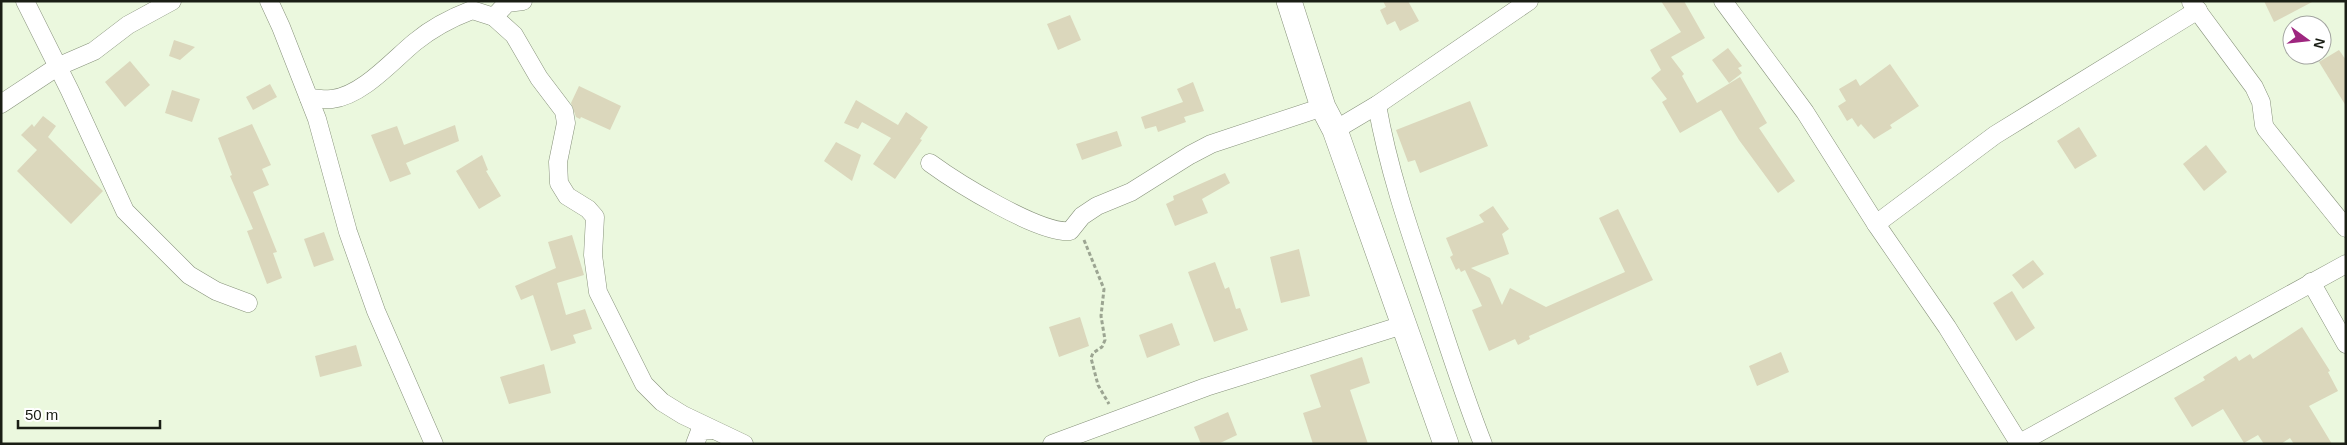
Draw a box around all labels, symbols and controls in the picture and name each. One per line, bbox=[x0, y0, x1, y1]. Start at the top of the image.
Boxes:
north arrow bbox=[2282, 15, 2332, 65]
text: N bbox=[2311, 36, 2329, 50]
scale bar bbox=[18, 398, 160, 430]
text: 50 m bbox=[25, 406, 58, 423]

